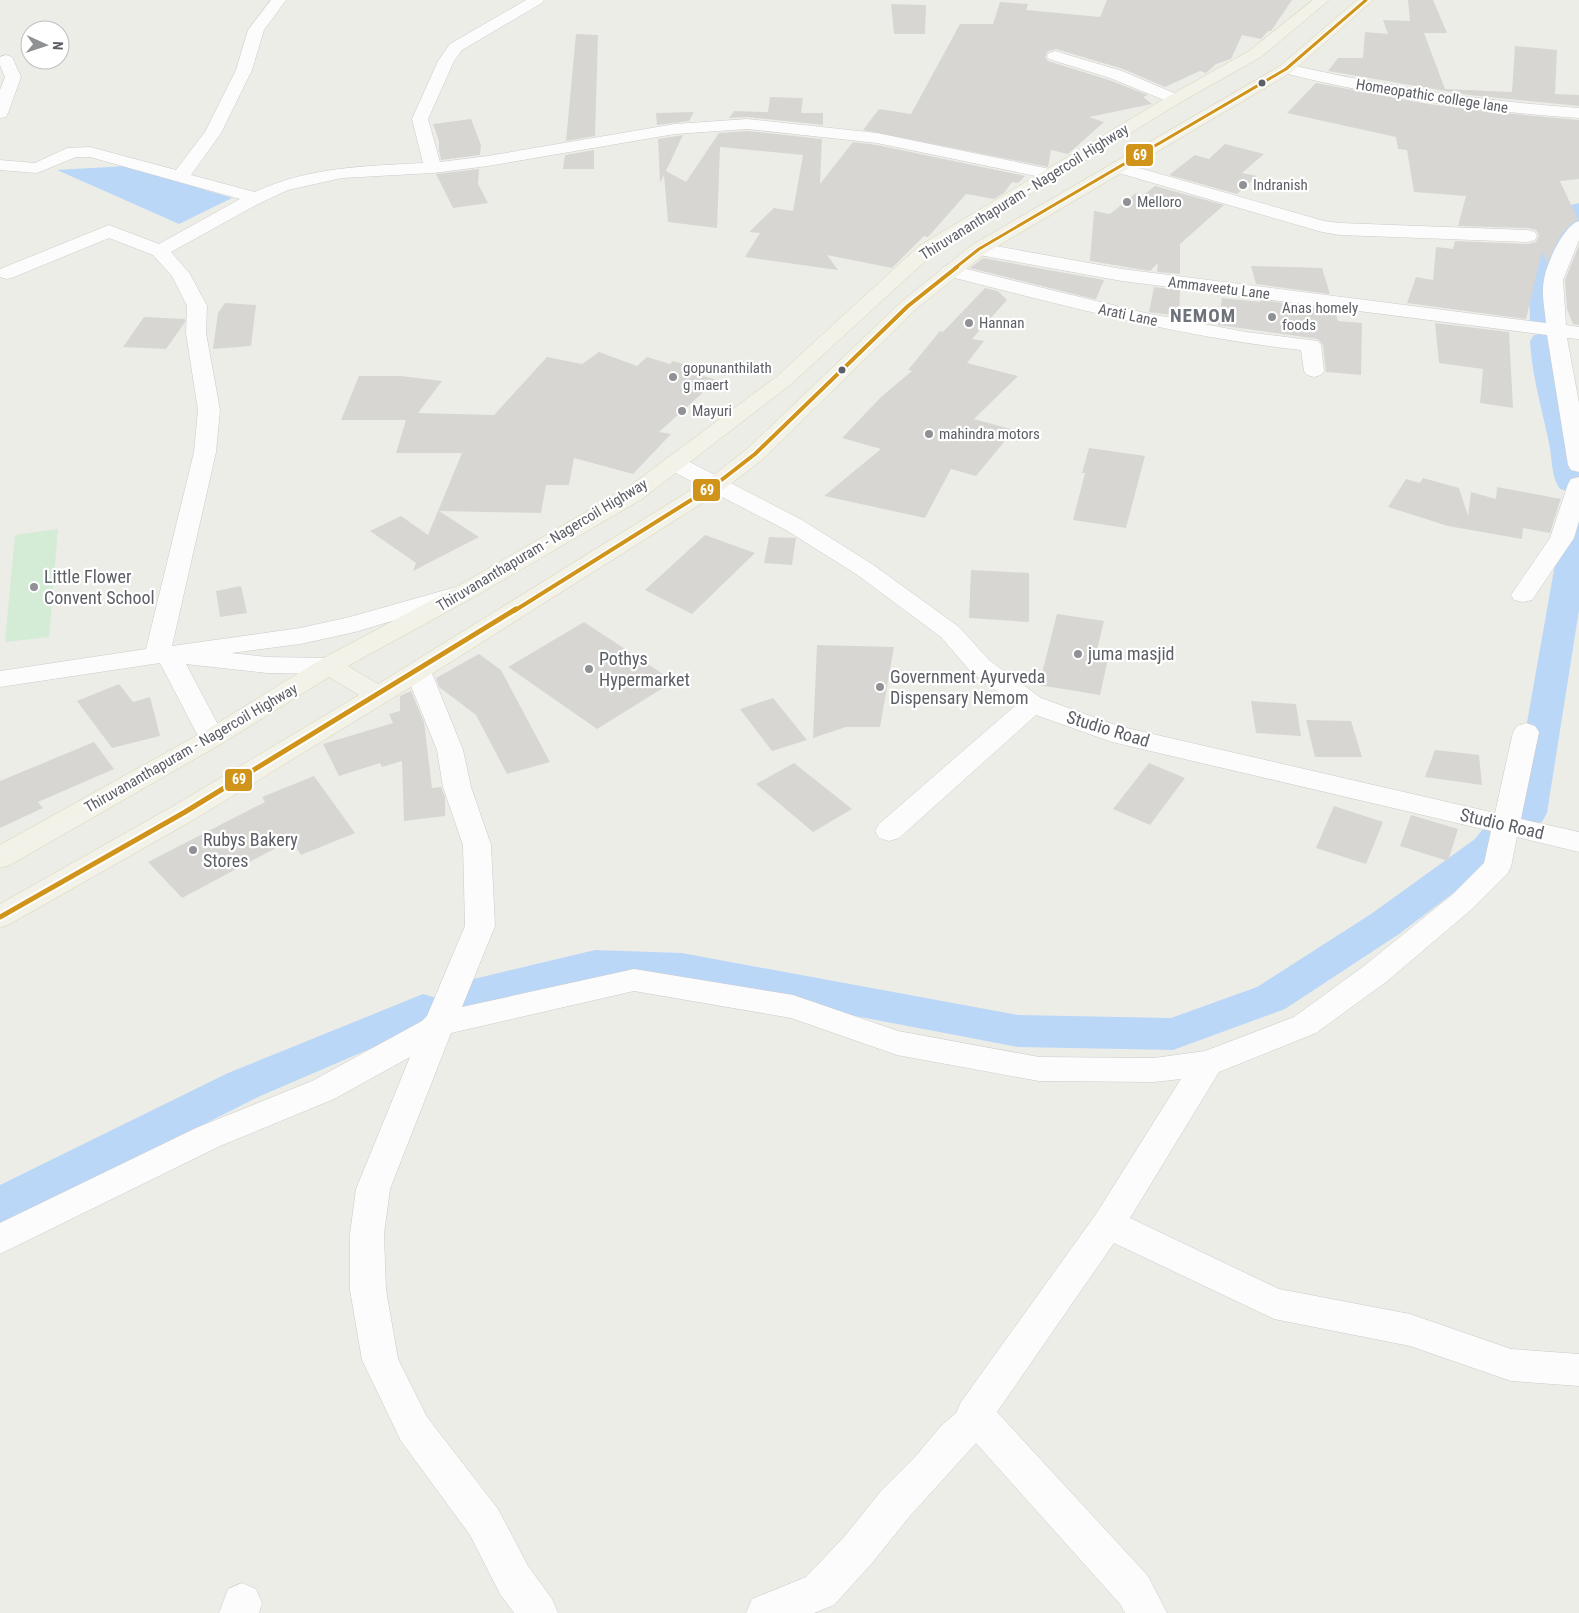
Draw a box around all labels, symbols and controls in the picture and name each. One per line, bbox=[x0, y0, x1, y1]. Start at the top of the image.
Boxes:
north arrow bbox=[20, 20, 70, 70]
text: N bbox=[50, 41, 66, 50]
street label: Homeopathic college lane bbox=[1355, 75, 1509, 117]
unlabelled marker bbox=[1257, 78, 1267, 88]
street label: Thiruvananthapuram - Nagercoil Highway bbox=[916, 120, 1132, 264]
line badge: 69 bbox=[1125, 143, 1154, 167]
text: 69 bbox=[1133, 147, 1147, 163]
place label: Indranish bbox=[1253, 176, 1308, 194]
marker: Indranish bbox=[1237, 179, 1249, 191]
place label: Melloro bbox=[1137, 193, 1182, 211]
marker: Melloro bbox=[1121, 196, 1133, 208]
street label: Ammaveetu Lane bbox=[1167, 273, 1271, 303]
place label: Anas homely foods bbox=[1282, 299, 1358, 334]
street label: Arati Lane bbox=[1097, 300, 1159, 330]
district label: NEMOM bbox=[1170, 304, 1236, 327]
marker: Anas homely foods bbox=[1266, 311, 1278, 323]
place label: Hannan bbox=[979, 314, 1024, 332]
marker: Hannan bbox=[963, 317, 975, 329]
place label: gopunanthilath g maert bbox=[683, 359, 772, 394]
unlabelled marker bbox=[837, 365, 847, 375]
marker: gopunanthilath g maert bbox=[667, 371, 679, 383]
place label: Mayuri bbox=[692, 402, 732, 420]
marker: Mayuri bbox=[676, 405, 688, 417]
place label: mahindra motors bbox=[939, 425, 1040, 443]
marker: mahindra motors bbox=[923, 428, 935, 440]
street label: Thiruvananthapuram - Nagercoil Highway bbox=[433, 475, 651, 615]
line badge: 69 bbox=[692, 478, 721, 502]
text: 69 bbox=[700, 482, 714, 498]
place label: Little Flower Convent School bbox=[44, 566, 155, 608]
marker: Little Flower Convent School bbox=[28, 581, 40, 593]
place label: juma masjid bbox=[1087, 643, 1175, 664]
place label: Pothys Hypermarket bbox=[599, 648, 690, 690]
marker: juma masjid bbox=[1072, 648, 1084, 660]
marker: Pothys Hypermarket bbox=[583, 663, 595, 675]
place label: Government Ayurveda Dispensary Nemom bbox=[890, 666, 1045, 708]
street label: Thiruvananthapuram - Nagercoil Highway bbox=[81, 679, 301, 817]
marker: Government Ayurveda Dispensary Nemom bbox=[874, 681, 886, 693]
street label: Studio Road bbox=[1064, 706, 1152, 751]
line badge: 69 bbox=[224, 768, 253, 792]
text: 69 bbox=[232, 771, 246, 787]
street label: Studio Road bbox=[1458, 804, 1546, 843]
place label: Rubys Bakery Stores bbox=[203, 829, 298, 871]
marker: Rubys Bakery Stores bbox=[187, 844, 199, 856]

